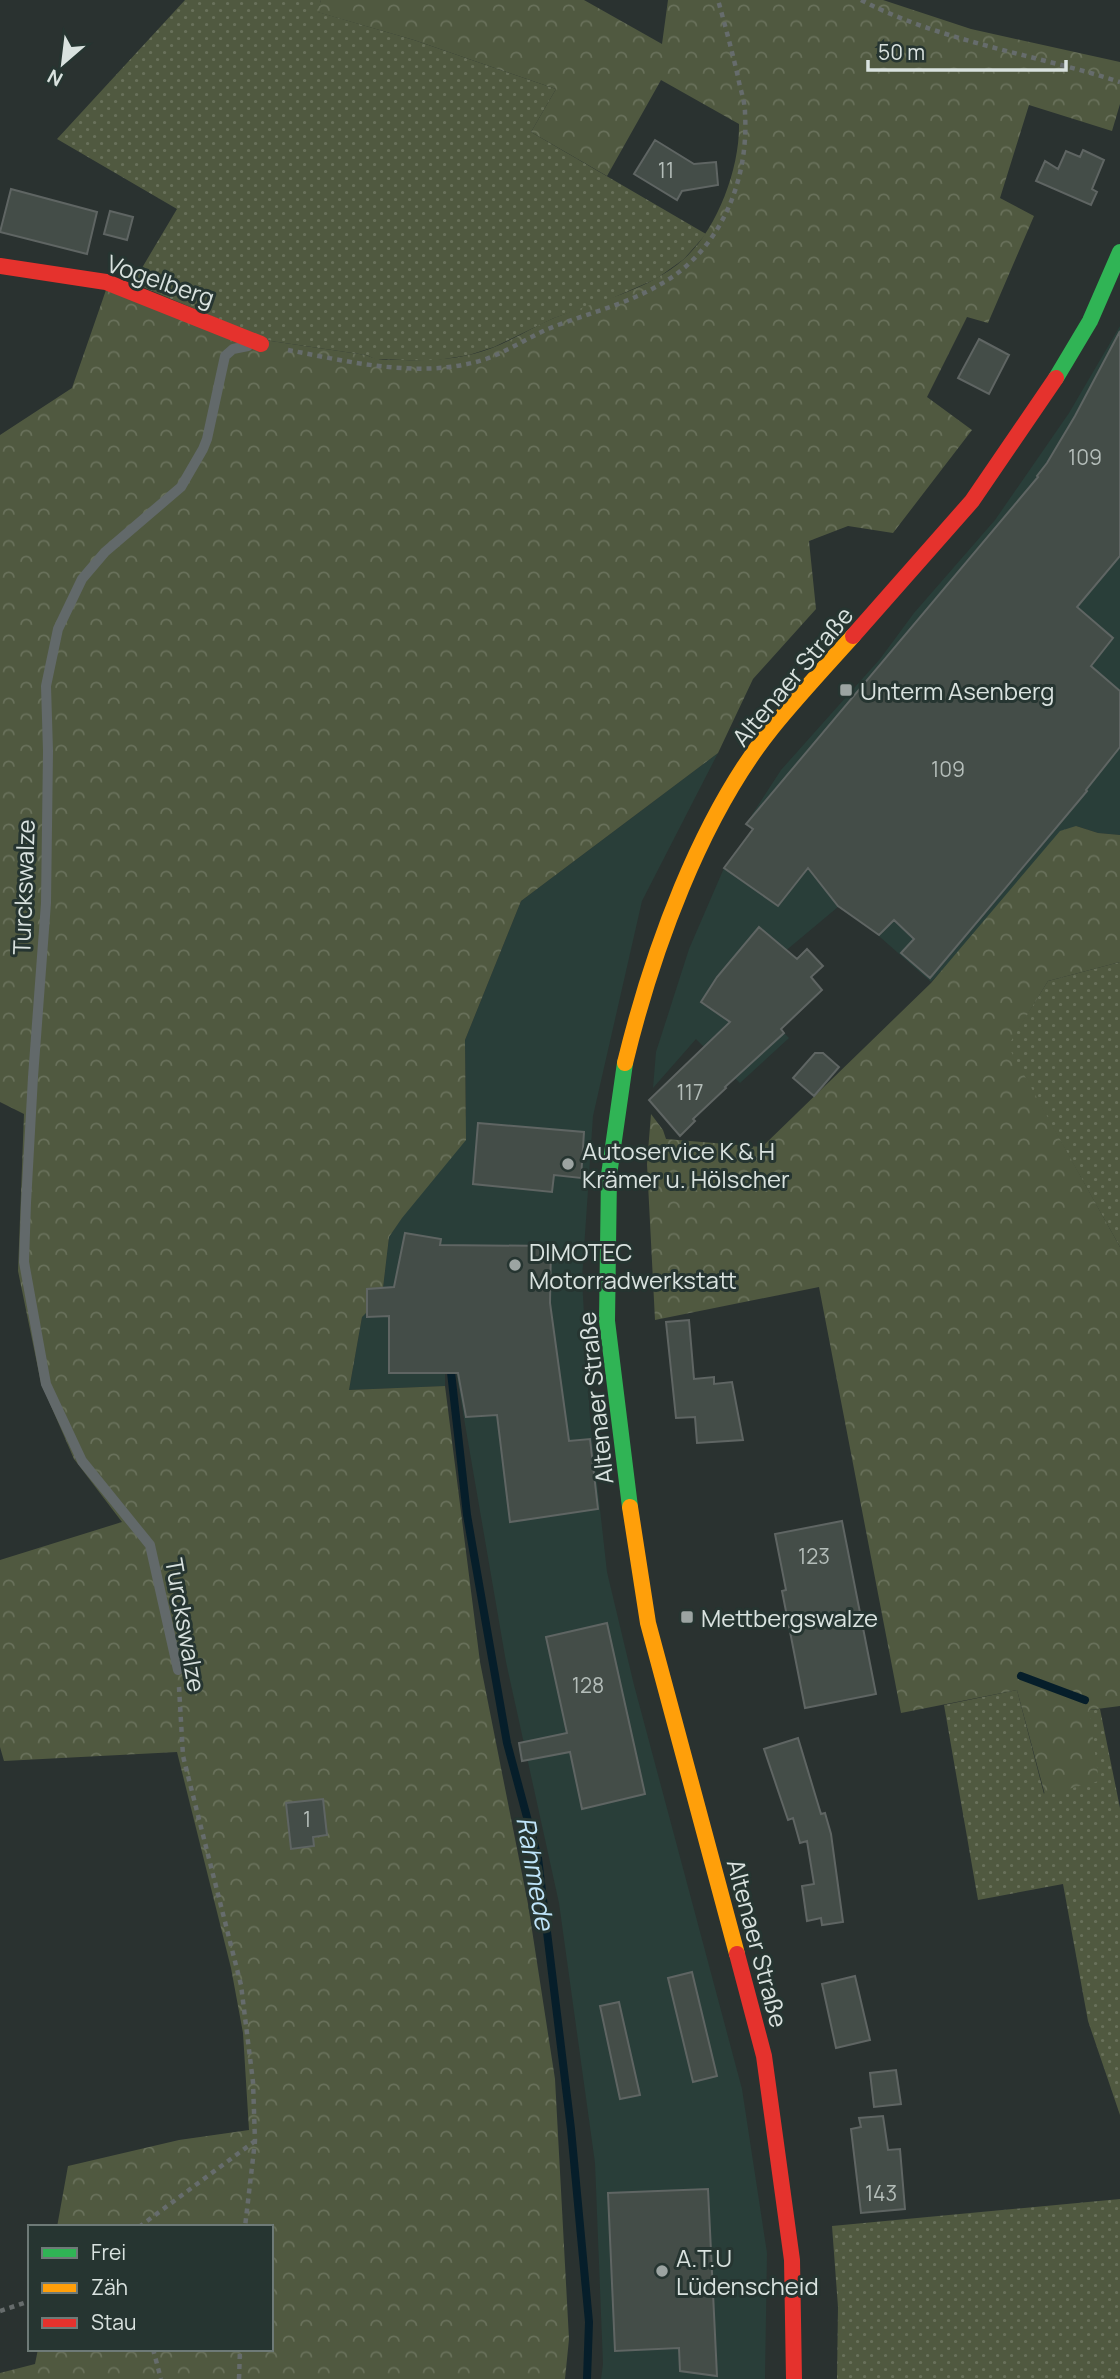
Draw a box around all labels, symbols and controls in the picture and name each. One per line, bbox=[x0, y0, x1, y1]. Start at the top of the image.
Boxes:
north arrow bbox=[28, 28, 98, 98]
scale bar bbox=[868, 28, 1066, 72]
text: 50 m bbox=[878, 38, 925, 66]
text: N bbox=[43, 63, 67, 93]
house number: 11 bbox=[658, 156, 674, 184]
street label: Vogelberg bbox=[103, 246, 219, 314]
house number: 109 bbox=[1068, 443, 1102, 471]
street label: Altenaer Straße bbox=[724, 599, 860, 753]
place label: Unterm Asenberg bbox=[860, 674, 1054, 707]
marker: Unterm Asenberg bbox=[838, 682, 854, 698]
house number: 109 bbox=[931, 755, 965, 783]
street label: Turckswalze bbox=[4, 819, 42, 955]
house number: 117 bbox=[677, 1078, 703, 1106]
place label: Autoservice K & H Krämer u. Hölscher bbox=[582, 1134, 790, 1195]
marker: Autoservice K & H Krämer u. Hölscher bbox=[560, 1156, 576, 1172]
place label: DIMOTEC Motorradwerkstatt bbox=[529, 1235, 737, 1296]
marker: DIMOTEC Motorradwerkstatt bbox=[507, 1257, 523, 1273]
street label: Altenaer Straße bbox=[570, 1310, 620, 1486]
house number: 123 bbox=[798, 1542, 830, 1570]
street label: Turckswalze bbox=[158, 1556, 214, 1694]
place label: Mettbergswalze bbox=[701, 1601, 878, 1634]
marker: Mettbergswalze bbox=[679, 1609, 695, 1625]
house number: 128 bbox=[572, 1671, 604, 1699]
house number: 1 bbox=[303, 1805, 311, 1833]
water label: Rahmede bbox=[508, 1814, 564, 1934]
street label: Altenaer Straße bbox=[720, 1855, 796, 2031]
house number: 143 bbox=[865, 2179, 897, 2207]
legend bbox=[28, 2225, 273, 2351]
text: Frei bbox=[91, 2238, 126, 2266]
place label: A.T.U Lüdenscheid bbox=[676, 2241, 819, 2302]
marker: A.T.U Lüdenscheid bbox=[654, 2263, 670, 2279]
text: Zäh bbox=[91, 2273, 128, 2301]
text: Stau bbox=[91, 2308, 137, 2336]

